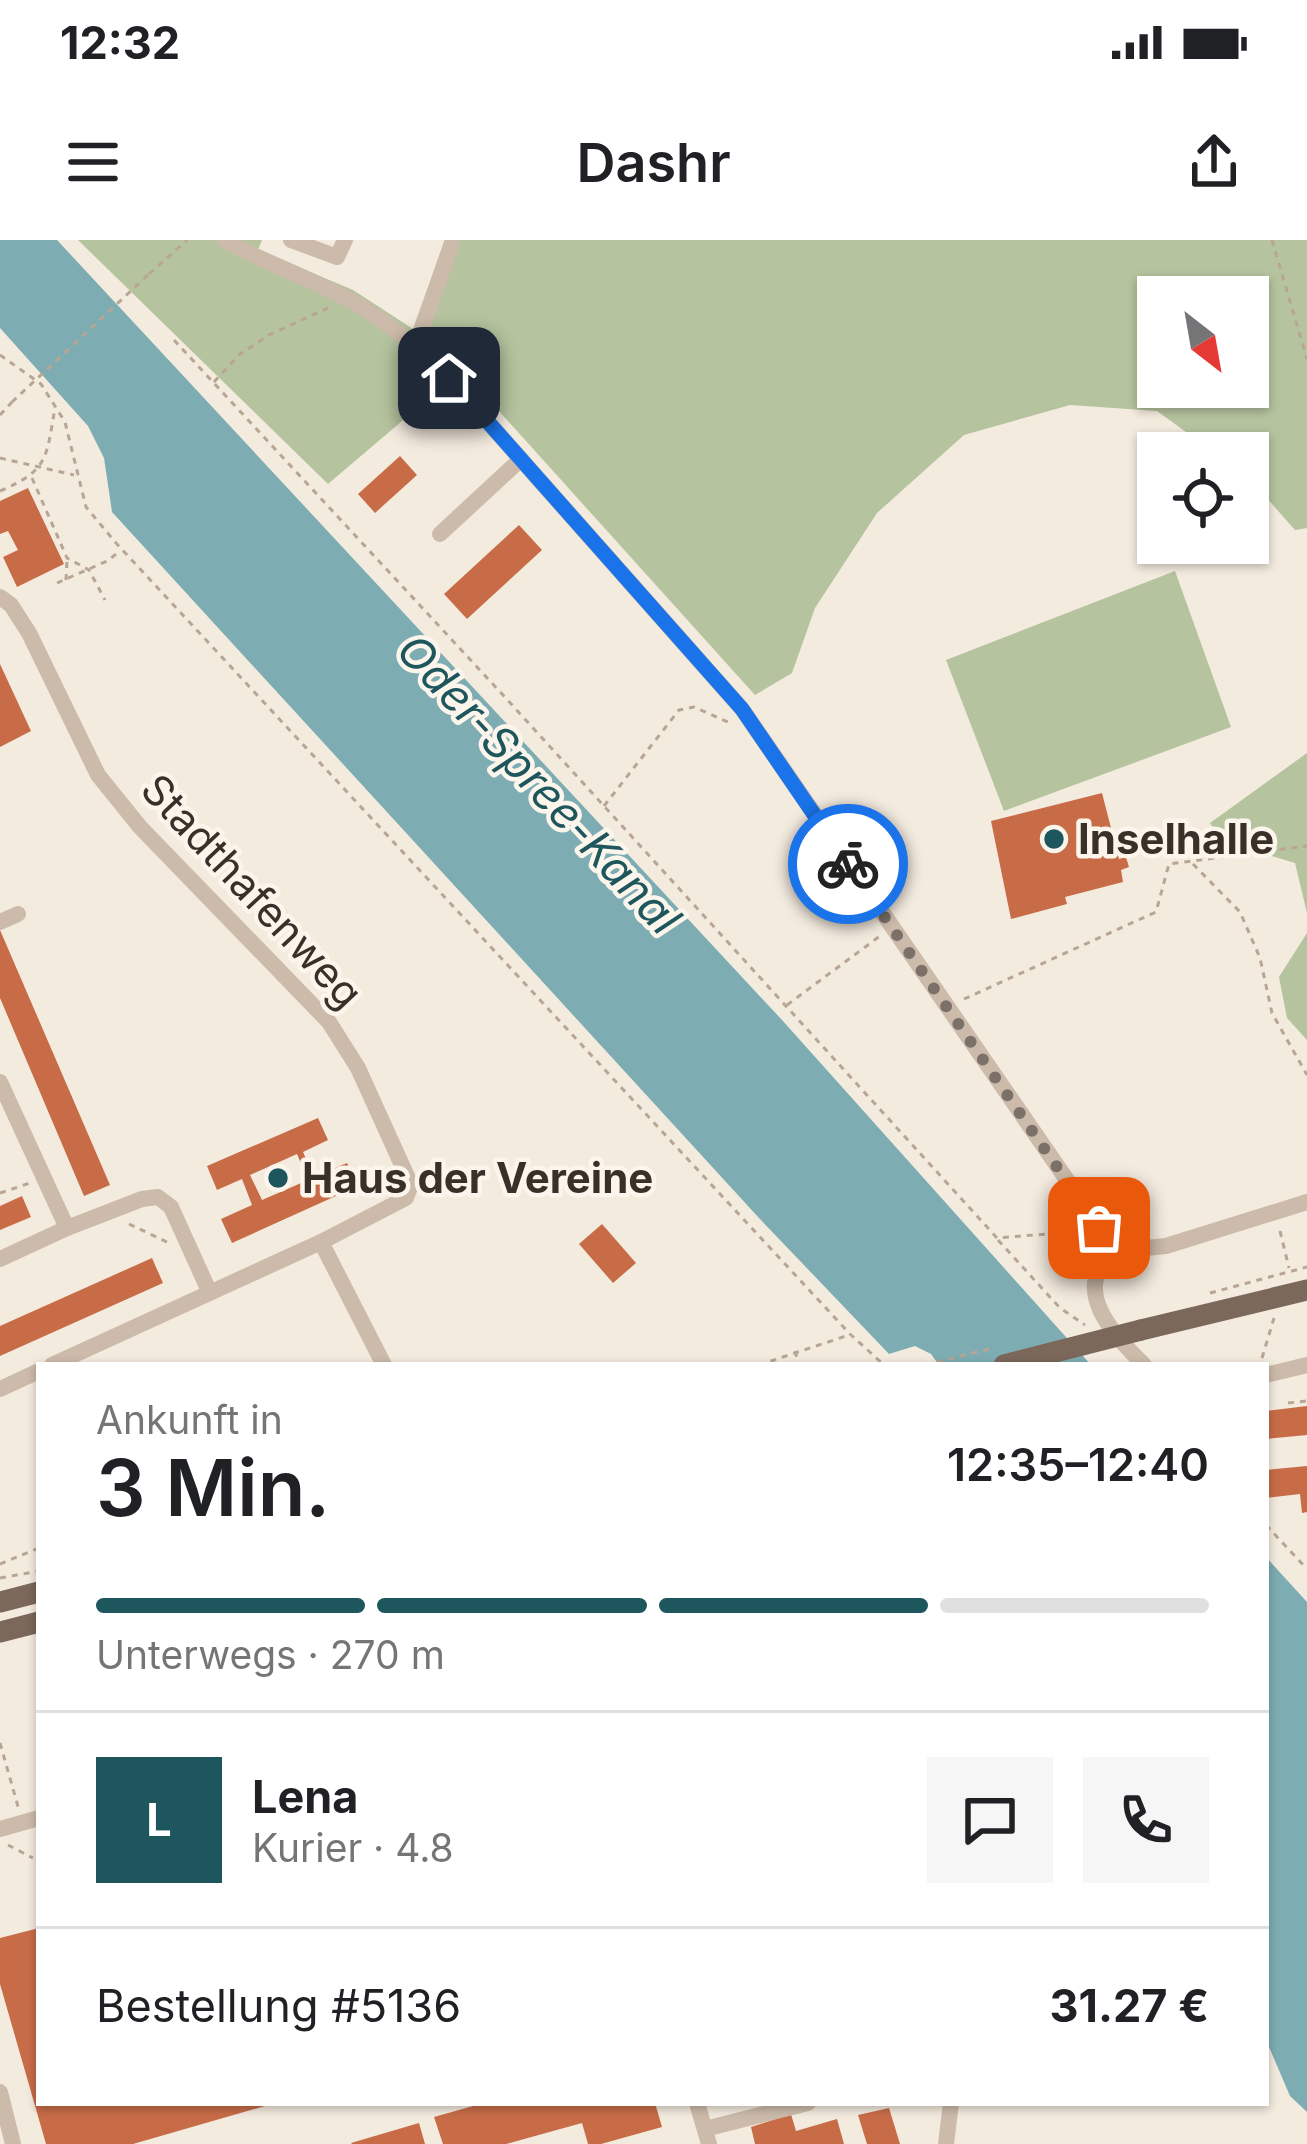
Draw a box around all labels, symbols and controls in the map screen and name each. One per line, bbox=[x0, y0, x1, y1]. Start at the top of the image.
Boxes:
text: 12:32 bbox=[60, 15, 180, 70]
icon: menu bbox=[60, 129, 126, 195]
icon: share bbox=[1181, 129, 1247, 195]
text: Dashr bbox=[576, 130, 731, 195]
north arrow bbox=[1137, 276, 1269, 408]
map controls bbox=[1137, 276, 1269, 564]
pin bbox=[398, 327, 500, 429]
icon: home bbox=[416, 345, 482, 411]
button: locate bbox=[1137, 432, 1269, 564]
water label: Oder-Spree-Kanal bbox=[386, 622, 693, 945]
street label: Stadthafenweg bbox=[131, 763, 373, 1018]
courier bbox=[788, 804, 908, 924]
place label: Inselhalle bbox=[1078, 813, 1274, 864]
marker: Inselhalle bbox=[1041, 826, 1067, 852]
icon: bike bbox=[815, 831, 881, 897]
place label: Haus der Vereine bbox=[302, 1152, 653, 1203]
marker: Haus der Vereine bbox=[265, 1165, 291, 1191]
pin bbox=[1048, 1177, 1150, 1279]
icon: bag bbox=[1066, 1195, 1132, 1261]
text: Ankunft in bbox=[96, 1396, 283, 1443]
text: 12:35–12:40 bbox=[947, 1437, 1209, 1492]
text: 3 Min. bbox=[96, 1440, 330, 1535]
text: Unterwegs · 270 m bbox=[96, 1631, 445, 1678]
button: chat bbox=[927, 1757, 1053, 1883]
button: phone bbox=[1083, 1757, 1209, 1883]
text: Lena bbox=[252, 1769, 358, 1824]
text: L bbox=[146, 1792, 172, 1847]
text: Kurier · 4.8 bbox=[252, 1824, 454, 1871]
text: Bestellung #5136 bbox=[96, 1978, 461, 2033]
text: 31.27 € bbox=[1050, 1978, 1209, 2033]

